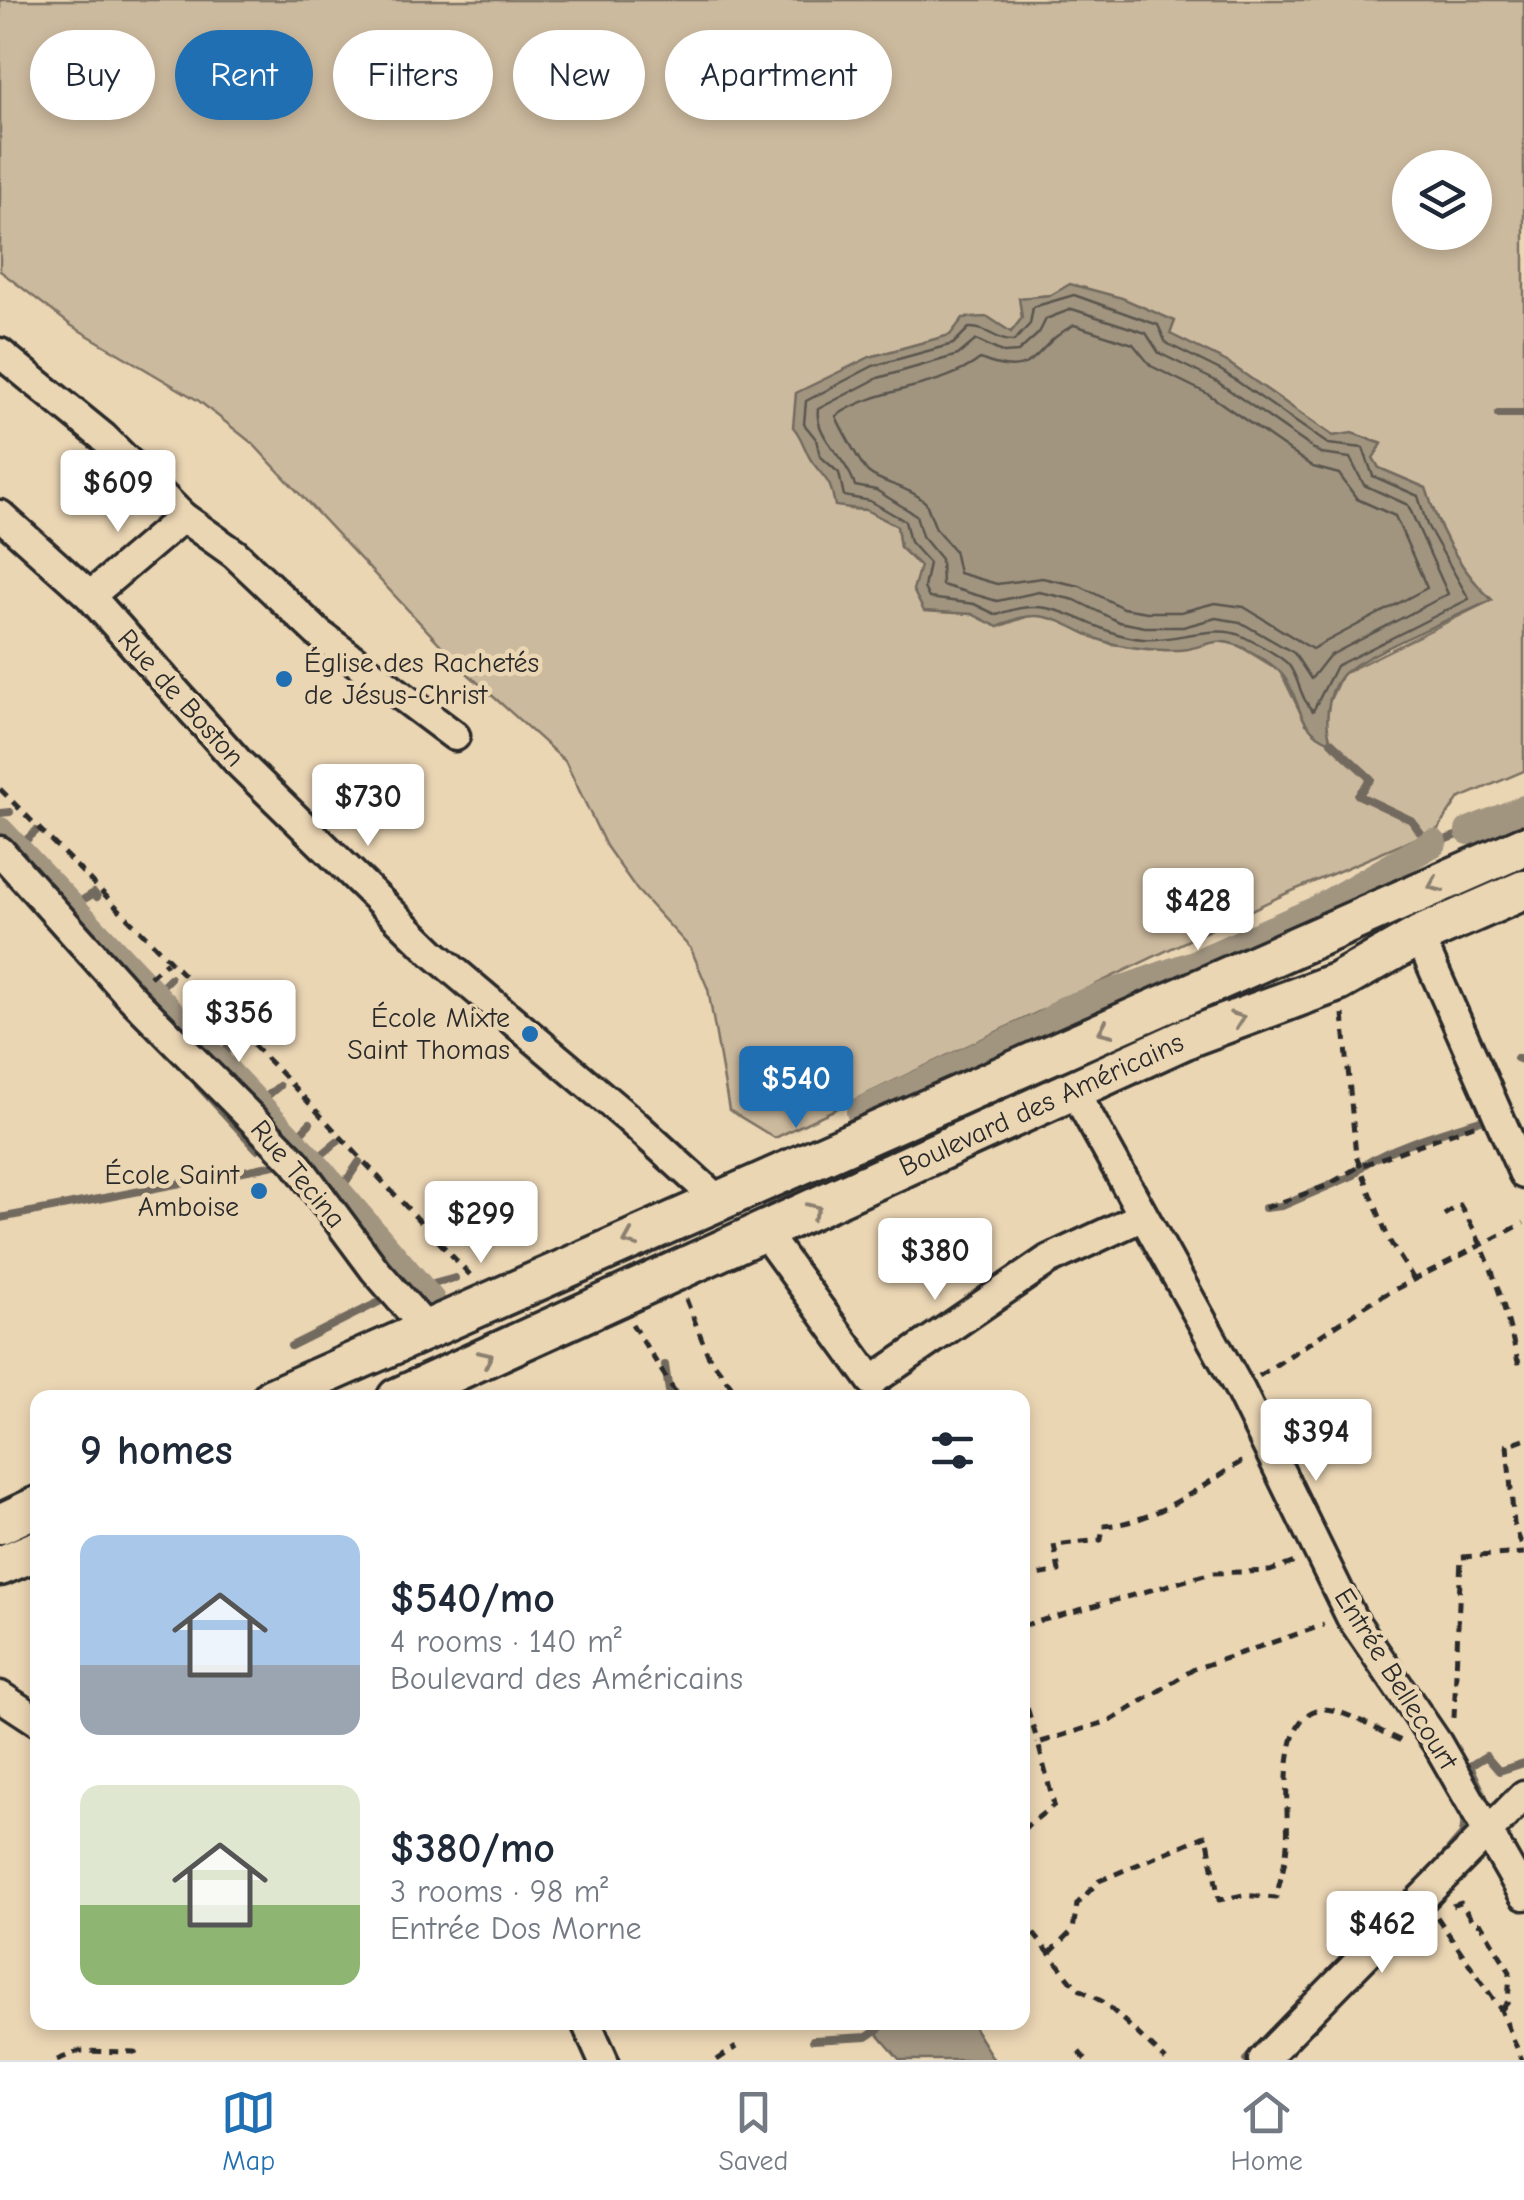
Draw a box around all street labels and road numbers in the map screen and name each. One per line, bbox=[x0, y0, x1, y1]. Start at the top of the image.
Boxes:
street label: Rue de Boston bbox=[111, 623, 251, 773]
street label: Boulevard des Américains bbox=[894, 1026, 1189, 1183]
street label: Rue Tecina bbox=[244, 1114, 352, 1234]
street label: Entrée Bellecourt bbox=[1327, 1583, 1465, 1776]

